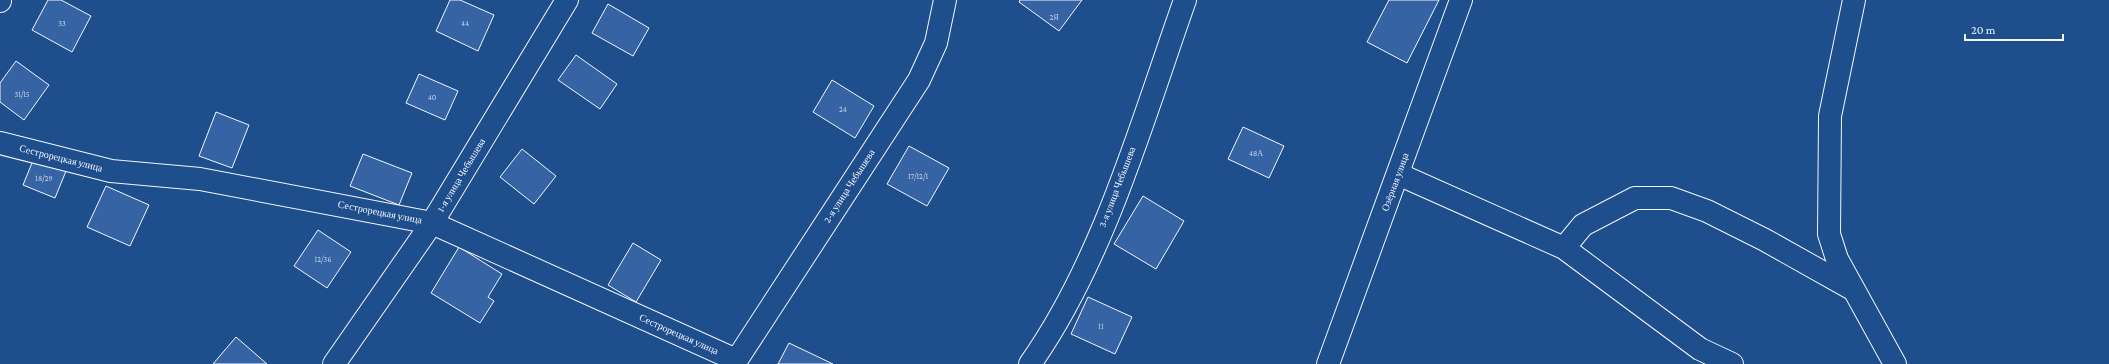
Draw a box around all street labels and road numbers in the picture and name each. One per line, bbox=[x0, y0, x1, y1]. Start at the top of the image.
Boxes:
street label: 1-я улица Чебышева bbox=[435, 136, 488, 214]
street label: Сестрорецкая улица bbox=[18, 142, 104, 174]
street label: 3-я улица Чебышева bbox=[1097, 145, 1138, 229]
street label: 2-я улица Чебышева bbox=[821, 147, 877, 225]
street label: Озёрная улица bbox=[1379, 151, 1411, 213]
street label: Сестрорецкая улица bbox=[337, 198, 424, 226]
street label: Сестрорецкая улица bbox=[638, 312, 721, 357]

